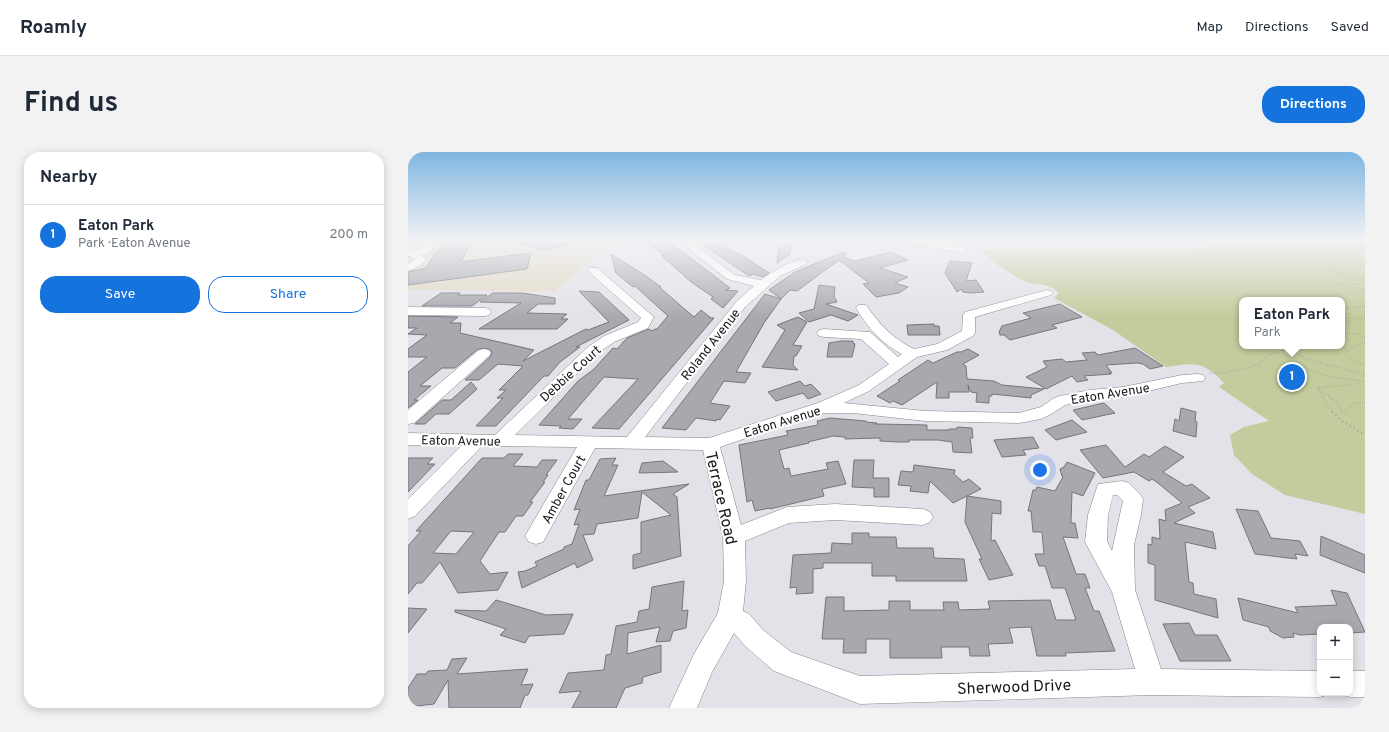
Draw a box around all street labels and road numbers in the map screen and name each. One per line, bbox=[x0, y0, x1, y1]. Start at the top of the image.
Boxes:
street label: Roland Avenue bbox=[679, 306, 745, 384]
street label: Debbie Court bbox=[537, 343, 605, 406]
street label: Eaton Avenue bbox=[1070, 381, 1151, 409]
street label: Eaton Avenue bbox=[742, 404, 823, 442]
street label: Eaton Avenue bbox=[421, 433, 501, 451]
street label: Terrace Road bbox=[700, 450, 740, 547]
street label: Amber Court bbox=[539, 453, 590, 527]
street label: Sherwood Drive bbox=[957, 676, 1071, 700]

